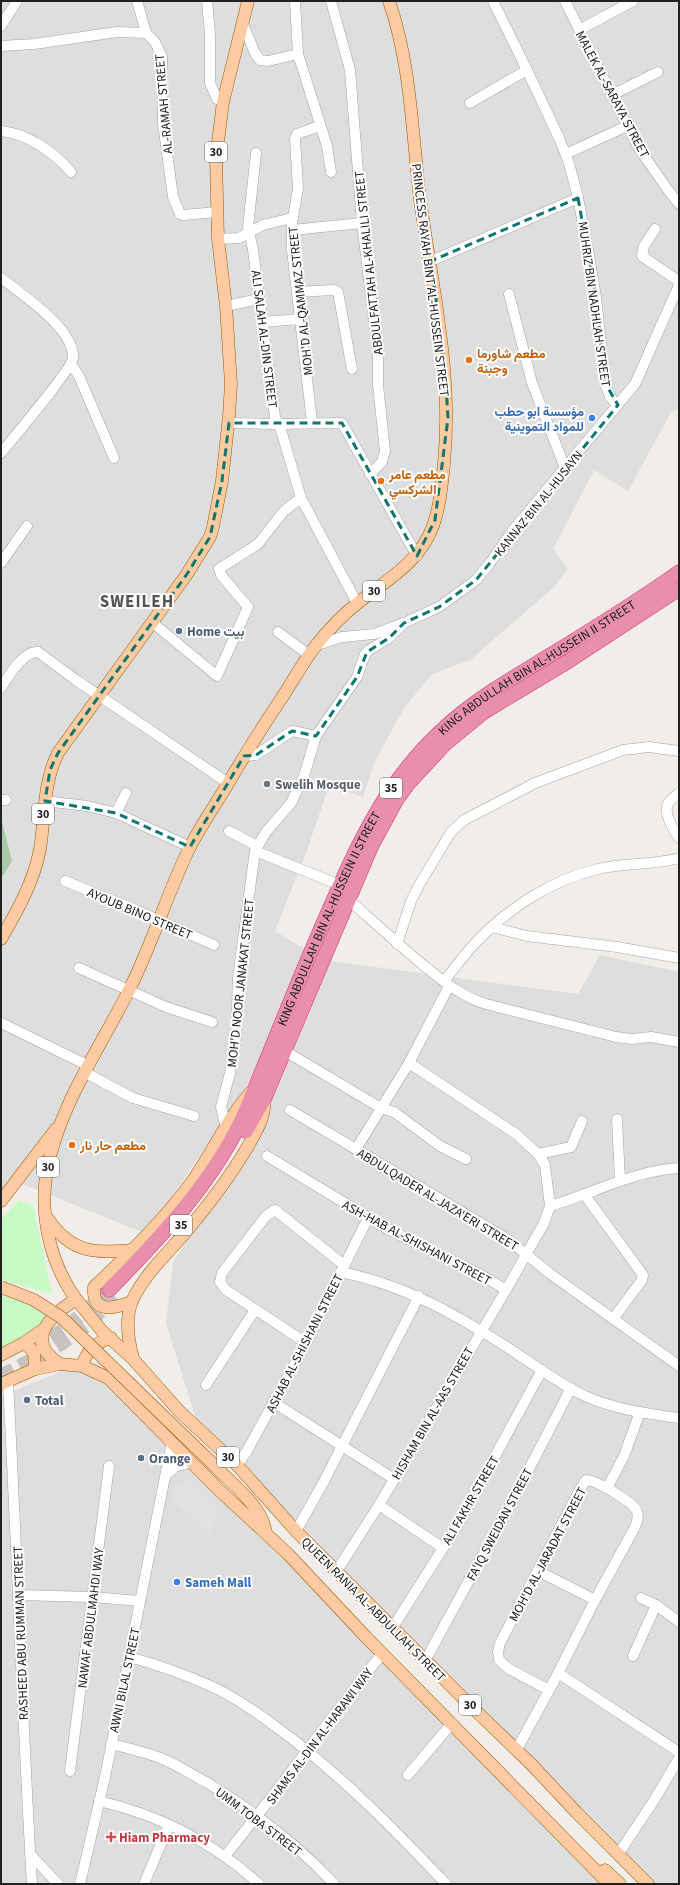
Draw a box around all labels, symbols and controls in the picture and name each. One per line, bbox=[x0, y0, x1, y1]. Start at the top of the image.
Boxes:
street label: MALEK AL-SARAYA STREET bbox=[571, 28, 653, 161]
street label: AL-RAMAH STREET bbox=[151, 53, 177, 155]
road number: 30 bbox=[205, 142, 227, 162]
street label: PRINCESS RAYAH BINT AL-HUSSEIN STREET bbox=[407, 163, 453, 398]
street label: ABDULFATTAH AL-KHALILI STREET bbox=[350, 170, 388, 356]
street label: MUHRIZ BIN NADHLAH STREET bbox=[573, 220, 615, 388]
street label: MOH'D AL-QAMMAZ STREET bbox=[284, 225, 318, 376]
street label: ALI SALAH AL-DIN STREET bbox=[247, 269, 281, 409]
place label: مطعم شاورما وجبنة bbox=[477, 345, 546, 378]
marker: مطعم شاورما وجبنة bbox=[464, 355, 474, 365]
place label: مؤسسة ابو حطب للمواد التموينية bbox=[495, 403, 584, 436]
marker: مؤسسة ابو حطب للمواد التموينية bbox=[587, 413, 597, 423]
street label: KANNAZ BIN AL-HUSAYN bbox=[490, 447, 587, 561]
place label: مطعم عامر الشركسي bbox=[388, 466, 446, 500]
marker: مطعم عامر الشركسي bbox=[376, 476, 386, 486]
road number: 30 bbox=[363, 581, 385, 601]
district label: SWEILEH bbox=[100, 590, 174, 614]
street label: KING ABDULLAH BIN AL-HUSSEIN II STREET bbox=[434, 596, 639, 740]
place label: Home بيت bbox=[187, 623, 244, 641]
marker: Home بيت bbox=[174, 626, 184, 636]
place label: Swelih Mosque bbox=[275, 776, 361, 794]
road number: 35 bbox=[380, 778, 402, 798]
marker: Swelih Mosque bbox=[262, 779, 272, 789]
road number: 30 bbox=[32, 804, 54, 824]
street label: KING ABDULLAH BIN AL-HUSSEIN II STREET bbox=[273, 808, 385, 1029]
street label: AYOUB BINO STREET bbox=[84, 884, 195, 944]
street label: MOH'D NOOR JANAKAT STREET bbox=[223, 898, 259, 1069]
place label: مطعم حار نار bbox=[79, 1137, 146, 1155]
marker: مطعم حار نار bbox=[67, 1140, 77, 1150]
street label: ABDULQADER AL-JAZA‘ERI STREET bbox=[353, 1144, 522, 1255]
road number: 30 bbox=[37, 1157, 59, 1177]
street label: ASH-HAB AL-SHISHANI STREET bbox=[339, 1196, 494, 1290]
road number: 35 bbox=[170, 1215, 192, 1235]
street label: ASHAB AL-SHISHANI STREET bbox=[262, 1271, 348, 1416]
street label: HISHAM BIN AL-AAS STREET bbox=[387, 1344, 478, 1483]
place label: Total bbox=[35, 1392, 64, 1410]
marker: Total bbox=[22, 1395, 32, 1405]
road number: 30 bbox=[217, 1447, 239, 1467]
place label: Orange bbox=[149, 1450, 191, 1468]
marker: Orange bbox=[136, 1453, 146, 1463]
street label: ALI FAKHR STREET bbox=[438, 1453, 504, 1548]
street label: FA'IQ SWEIDAN STREET bbox=[463, 1465, 537, 1584]
street label: MOH‘D AL-JARADAT STREET bbox=[505, 1484, 591, 1625]
street label: QUEEN RANIA AL-ABDULLAH STREET bbox=[297, 1533, 450, 1686]
street label: RASHEED ABU RUMMAN STREET bbox=[9, 1546, 33, 1720]
street label: NAWAF ABDULMAHDI WAY bbox=[73, 1546, 109, 1689]
place label: Sameh Mall bbox=[185, 1574, 251, 1592]
marker: Sameh Mall bbox=[172, 1577, 182, 1587]
street label: AWNI BILAL STREET bbox=[105, 1626, 145, 1734]
street label: SHAMS AL-DIN AL-HARAWI WAY bbox=[262, 1664, 378, 1809]
road number: 30 bbox=[459, 1695, 481, 1715]
street label: UMM TOBA STREET bbox=[211, 1783, 305, 1860]
place label: Hiam Pharmacy bbox=[119, 1829, 210, 1847]
marker: Hiam Pharmacy bbox=[106, 1832, 116, 1842]

